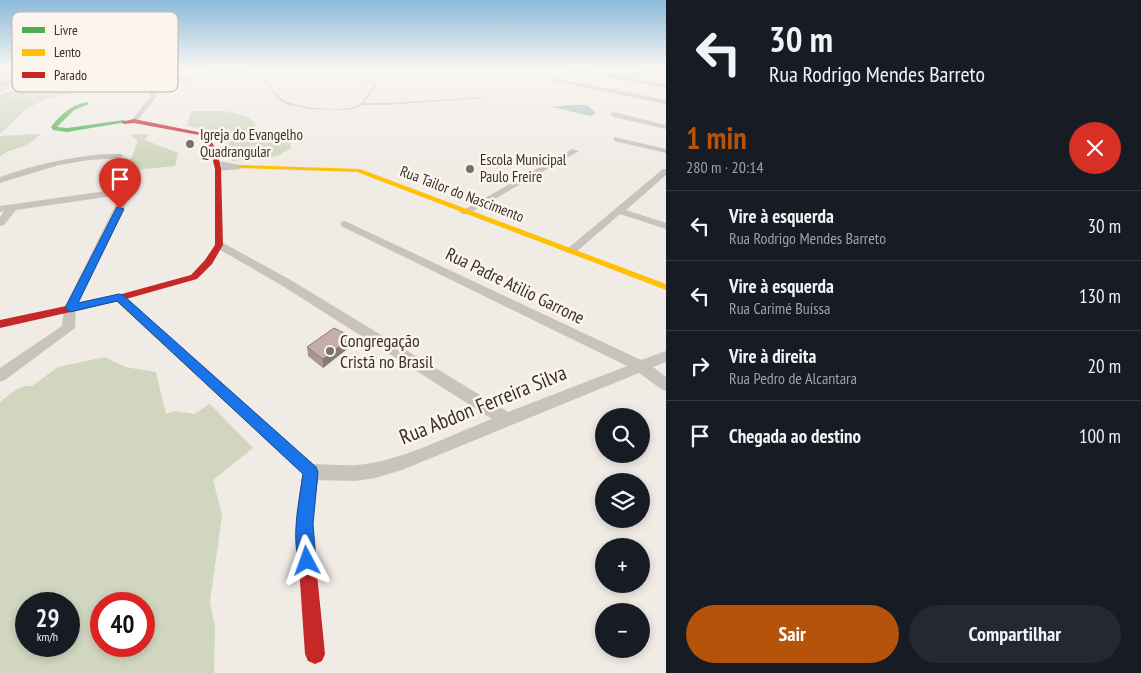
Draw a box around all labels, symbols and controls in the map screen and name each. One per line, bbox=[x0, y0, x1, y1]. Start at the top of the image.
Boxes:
legend bbox=[12, 12, 178, 92]
text: 30 m bbox=[769, 16, 833, 62]
icon: left bbox=[686, 20, 751, 85]
text: Livre bbox=[54, 21, 78, 39]
text: Lento bbox=[54, 43, 81, 61]
text: Rua Rodrigo Mendes Barreto bbox=[769, 60, 985, 88]
text: Parado bbox=[54, 66, 87, 84]
text: 1 min bbox=[686, 118, 747, 157]
button: close bbox=[1069, 122, 1121, 174]
place label: Igreja do Evangelho Quadrangular bbox=[200, 125, 303, 161]
marker: Igreja do Evangelho Quadrangular bbox=[184, 138, 196, 150]
place label: Escola Municipal Paulo Freire bbox=[480, 150, 567, 186]
text: 280 m · 20:14 bbox=[686, 157, 764, 177]
pin bbox=[99, 158, 141, 209]
street label: Rua Tailor do Nascimento bbox=[397, 161, 527, 226]
marker: Escola Municipal Paulo Freire bbox=[464, 163, 476, 175]
icon: arrive bbox=[106, 165, 134, 193]
text: Vire à esquerda bbox=[729, 204, 834, 228]
icon: left bbox=[686, 212, 714, 240]
text: 30 m bbox=[1088, 214, 1121, 238]
text: Rua Rodrigo Mendes Barreto bbox=[729, 228, 886, 248]
street label: Rua Padre Atilio Garrone bbox=[442, 242, 588, 329]
text: Vire à esquerda bbox=[729, 274, 834, 298]
icon: left bbox=[686, 282, 714, 310]
text: 130 m bbox=[1079, 284, 1121, 308]
text: Rua Carimé Buíssa bbox=[729, 298, 830, 318]
place label: Congregação Cristã no Brasil bbox=[340, 329, 434, 373]
text: Vire à direita bbox=[729, 344, 816, 368]
marker: Congregação Cristã no Brasil bbox=[324, 345, 336, 357]
icon: right bbox=[686, 352, 714, 380]
text: 20 m bbox=[1088, 354, 1121, 378]
street label: Rua Abdon Ferreira Silva bbox=[395, 359, 570, 450]
text: Rua Pedro de Alcantara bbox=[729, 368, 857, 388]
map controls bbox=[595, 408, 650, 658]
button: search bbox=[595, 408, 650, 463]
icon: arrive bbox=[686, 422, 714, 450]
text: Chegada ao destino bbox=[729, 424, 861, 448]
text: 100 m bbox=[1079, 424, 1121, 448]
button: layers bbox=[595, 473, 650, 528]
position arrow bbox=[280, 534, 332, 586]
button: + bbox=[595, 538, 650, 593]
speed limit sign: 40 bbox=[90, 592, 155, 657]
text: 29 bbox=[36, 602, 59, 634]
button: − bbox=[595, 603, 650, 658]
button: Sair bbox=[686, 605, 899, 663]
button: Compartilhar bbox=[909, 605, 1121, 663]
text: km/h bbox=[37, 629, 58, 644]

